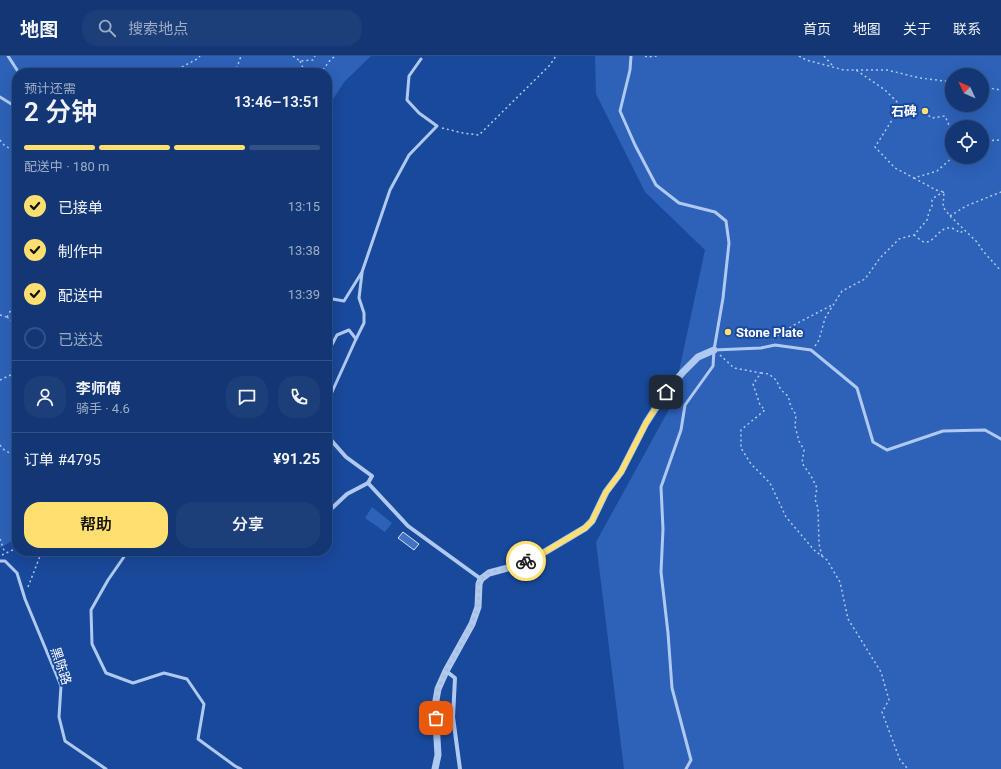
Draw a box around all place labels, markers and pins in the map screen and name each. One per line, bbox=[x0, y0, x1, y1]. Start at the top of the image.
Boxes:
place label: 石碑 bbox=[891, 104, 917, 119]
marker: 石碑 bbox=[920, 106, 930, 116]
place label: Stone Plate bbox=[736, 325, 803, 340]
marker: Stone Plate bbox=[723, 327, 733, 337]
pin bbox=[649, 375, 683, 409]
pin bbox=[419, 701, 453, 735]

